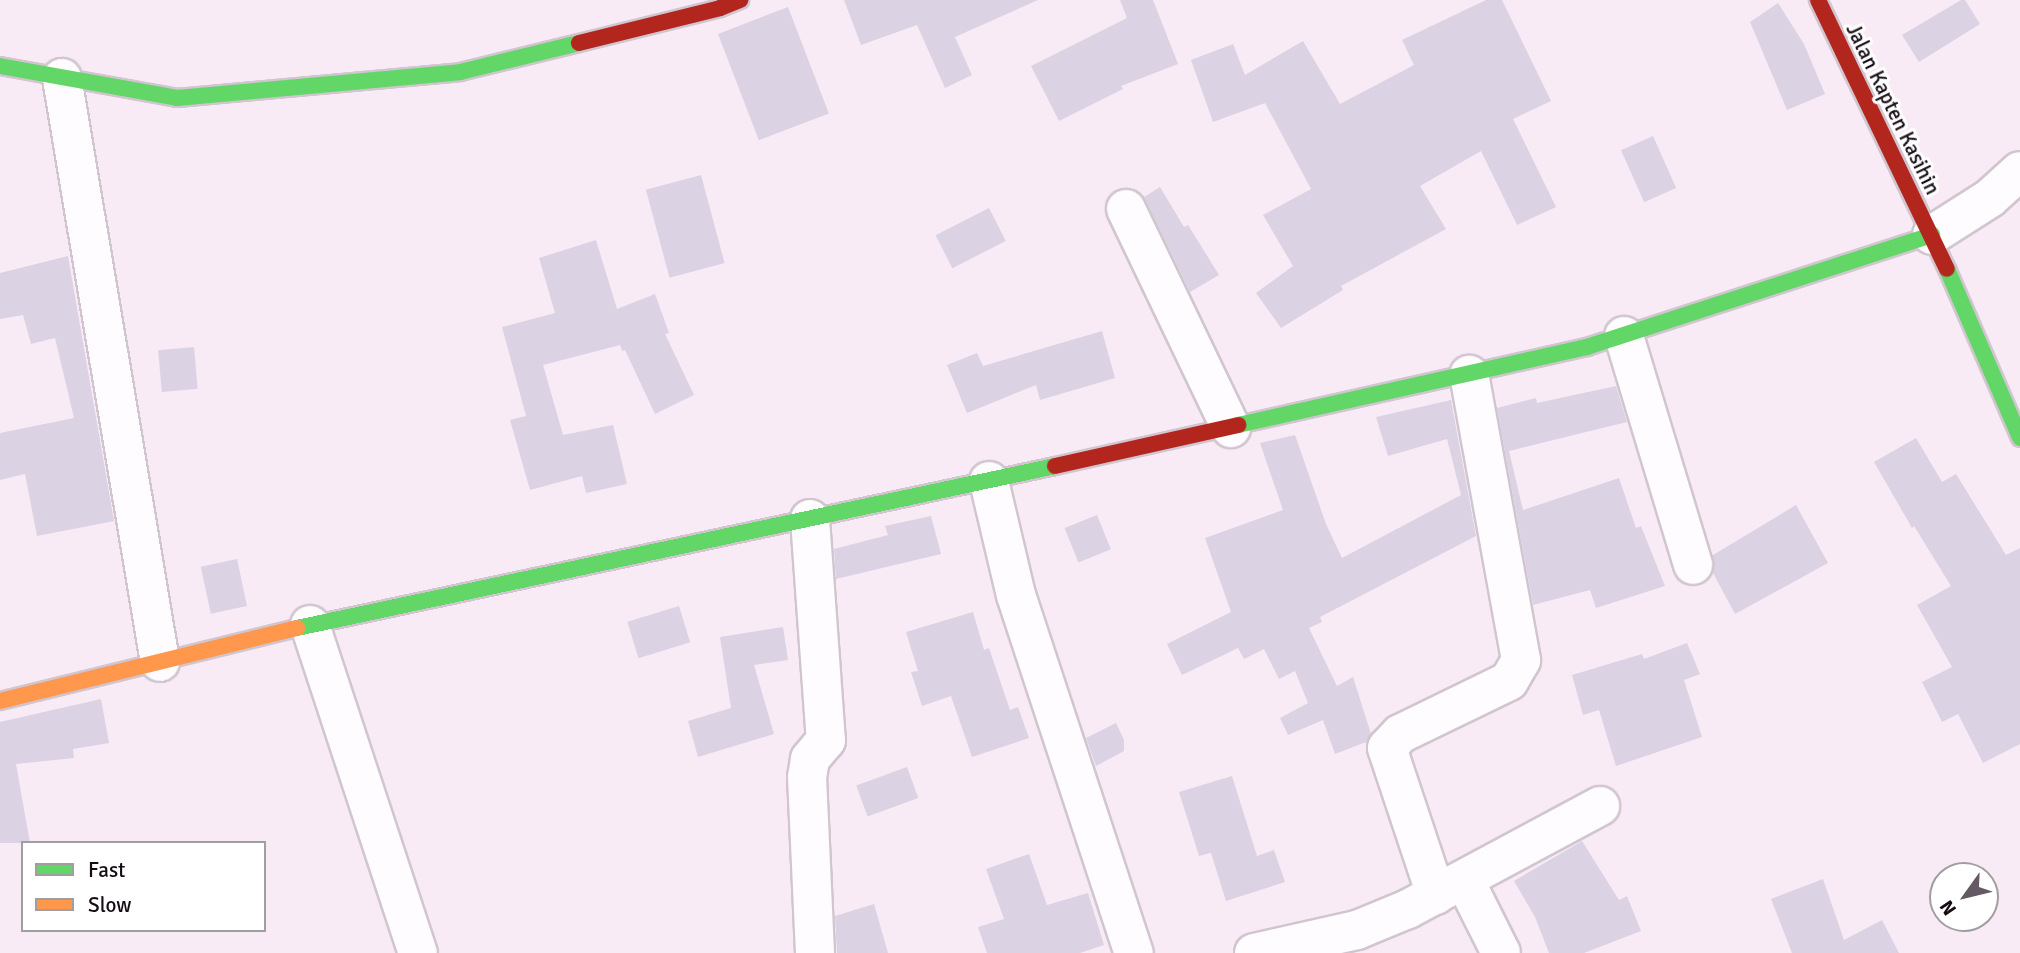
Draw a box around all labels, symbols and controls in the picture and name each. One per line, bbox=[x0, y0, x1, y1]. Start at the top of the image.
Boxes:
street label: Jalan Kapten Kasihin bbox=[1841, 19, 1945, 199]
legend bbox=[21, 841, 266, 932]
text: Fast bbox=[88, 857, 125, 883]
north arrow bbox=[1929, 862, 1999, 932]
text: Slow bbox=[88, 892, 132, 918]
text: N bbox=[1935, 895, 1962, 920]

